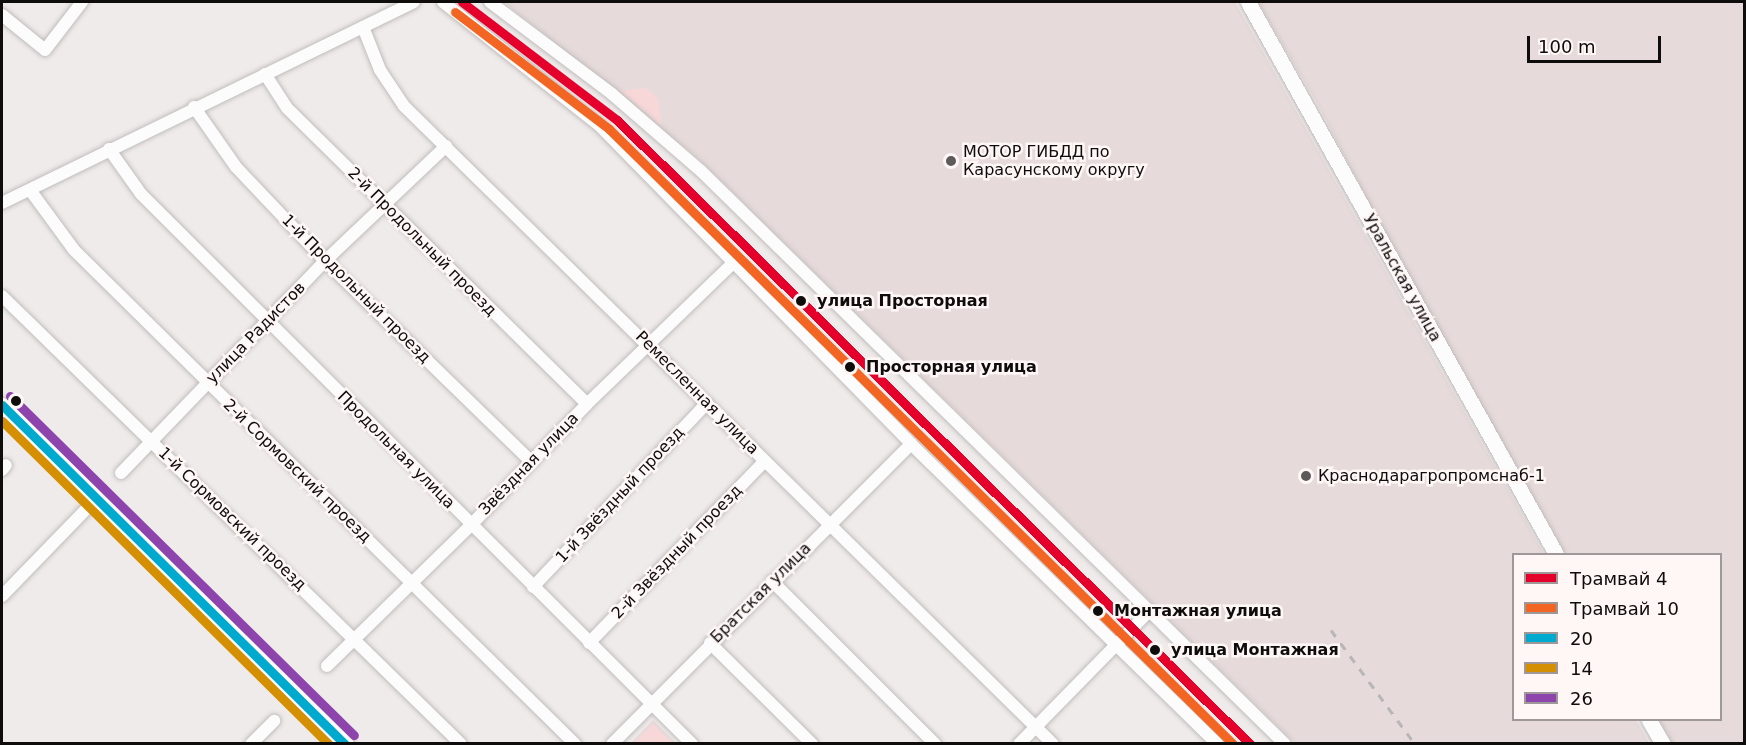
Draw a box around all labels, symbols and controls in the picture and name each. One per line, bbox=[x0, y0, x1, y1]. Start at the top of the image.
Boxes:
scale bar bbox=[1530, 24, 1664, 62]
text: 100 m bbox=[1538, 36, 1596, 57]
place label: МОТОР ГИБДД по Карасунскому округу bbox=[963, 142, 1145, 180]
marker: МОТОР ГИБДД по Карасунскому округу bbox=[944, 154, 958, 168]
street label: 2-й Продольный проезд bbox=[344, 164, 500, 320]
street label: 1-й Продольный проезд bbox=[278, 211, 434, 367]
street label: Уральская улица bbox=[1359, 211, 1445, 345]
street label: улица Радистов bbox=[203, 278, 309, 388]
marker: улица Просторная bbox=[790, 290, 812, 312]
place label: улица Просторная bbox=[817, 291, 988, 311]
street label: Ремесленная улица bbox=[631, 327, 763, 459]
marker: Просторная улица bbox=[839, 356, 861, 378]
place label: Просторная улица bbox=[866, 357, 1037, 377]
street label: Продольная улица bbox=[333, 387, 459, 513]
unlabelled marker bbox=[10, 395, 22, 407]
street label: 2-й Сормовский проезд bbox=[219, 395, 375, 547]
street label: Звёздная улица bbox=[475, 409, 583, 519]
street label: 1-й Звёздный проезд bbox=[552, 423, 688, 567]
street label: 1-й Сормовский проезд bbox=[154, 443, 310, 595]
place label: Краснодарагропромснаб-1 bbox=[1318, 466, 1545, 486]
marker: Краснодарагропромснаб-1 bbox=[1299, 469, 1313, 483]
street label: 2-й Звёздный проезд bbox=[608, 481, 746, 623]
street label: Братская улица bbox=[707, 539, 815, 647]
legend bbox=[1512, 553, 1722, 721]
text: Трамвай 4 bbox=[1570, 568, 1668, 589]
text: Трамвай 10 bbox=[1570, 598, 1679, 619]
marker: Монтажная улица bbox=[1087, 600, 1109, 622]
place label: Монтажная улица bbox=[1114, 601, 1282, 621]
text: 20 bbox=[1570, 628, 1593, 649]
marker: улица Монтажная bbox=[1144, 639, 1166, 661]
place label: улица Монтажная bbox=[1171, 640, 1339, 660]
text: 14 bbox=[1570, 658, 1593, 679]
text: 26 bbox=[1570, 688, 1593, 709]

